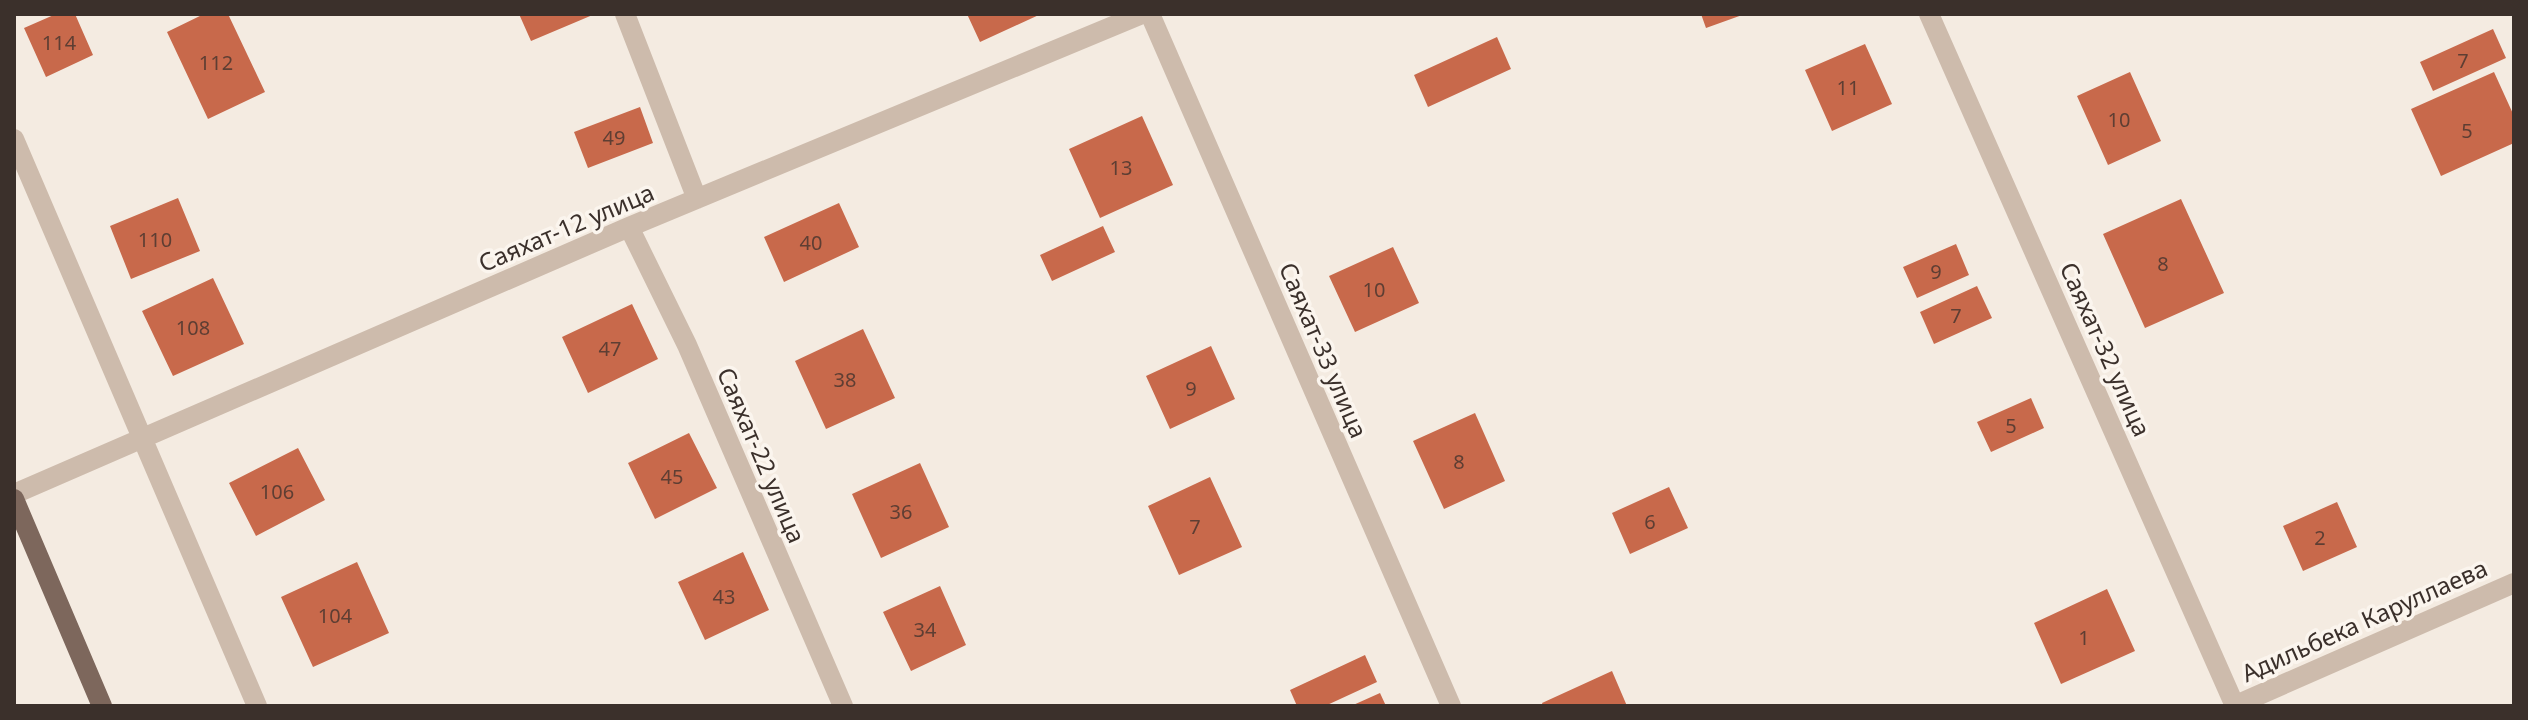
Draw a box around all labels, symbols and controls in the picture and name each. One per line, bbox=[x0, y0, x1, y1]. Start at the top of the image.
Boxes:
house number: 114 bbox=[42, 29, 77, 56]
house number: 7 bbox=[2457, 47, 2469, 74]
house number: 112 bbox=[199, 49, 233, 76]
house number: 11 bbox=[1837, 74, 1859, 101]
house number: 10 bbox=[2108, 106, 2130, 133]
house number: 5 bbox=[2461, 117, 2473, 144]
house number: 49 bbox=[603, 124, 625, 151]
house number: 13 bbox=[1110, 154, 1132, 181]
street label: Саяхат-12 улица bbox=[473, 175, 659, 279]
house number: 110 bbox=[138, 226, 172, 253]
house number: 40 bbox=[800, 229, 822, 256]
house number: 8 bbox=[2157, 250, 2169, 277]
street label: Саяхат-33 улица bbox=[1272, 257, 1376, 443]
street label: Саяхат-32 улица bbox=[2053, 257, 2159, 441]
house number: 9 bbox=[1930, 258, 1942, 285]
house number: 10 bbox=[1363, 276, 1385, 303]
house number: 7 bbox=[1950, 302, 1962, 329]
house number: 108 bbox=[176, 314, 210, 341]
house number: 47 bbox=[599, 335, 621, 362]
street label: Саяхат-22 улица bbox=[710, 362, 814, 548]
house number: 38 bbox=[834, 366, 856, 393]
house number: 9 bbox=[1185, 375, 1197, 402]
house number: 5 bbox=[2005, 412, 2017, 439]
house number: 8 bbox=[1453, 448, 1465, 475]
house number: 45 bbox=[661, 463, 683, 490]
house number: 106 bbox=[260, 478, 294, 505]
house number: 36 bbox=[890, 498, 912, 525]
house number: 6 bbox=[1644, 508, 1656, 535]
house number: 7 bbox=[1189, 513, 1201, 540]
house number: 2 bbox=[2314, 524, 2326, 551]
street label: Адильбека Каруллаева bbox=[2236, 551, 2492, 689]
house number: 43 bbox=[713, 583, 735, 610]
house number: 104 bbox=[318, 602, 353, 629]
house number: 34 bbox=[914, 616, 937, 643]
house number: 1 bbox=[2078, 624, 2090, 651]

